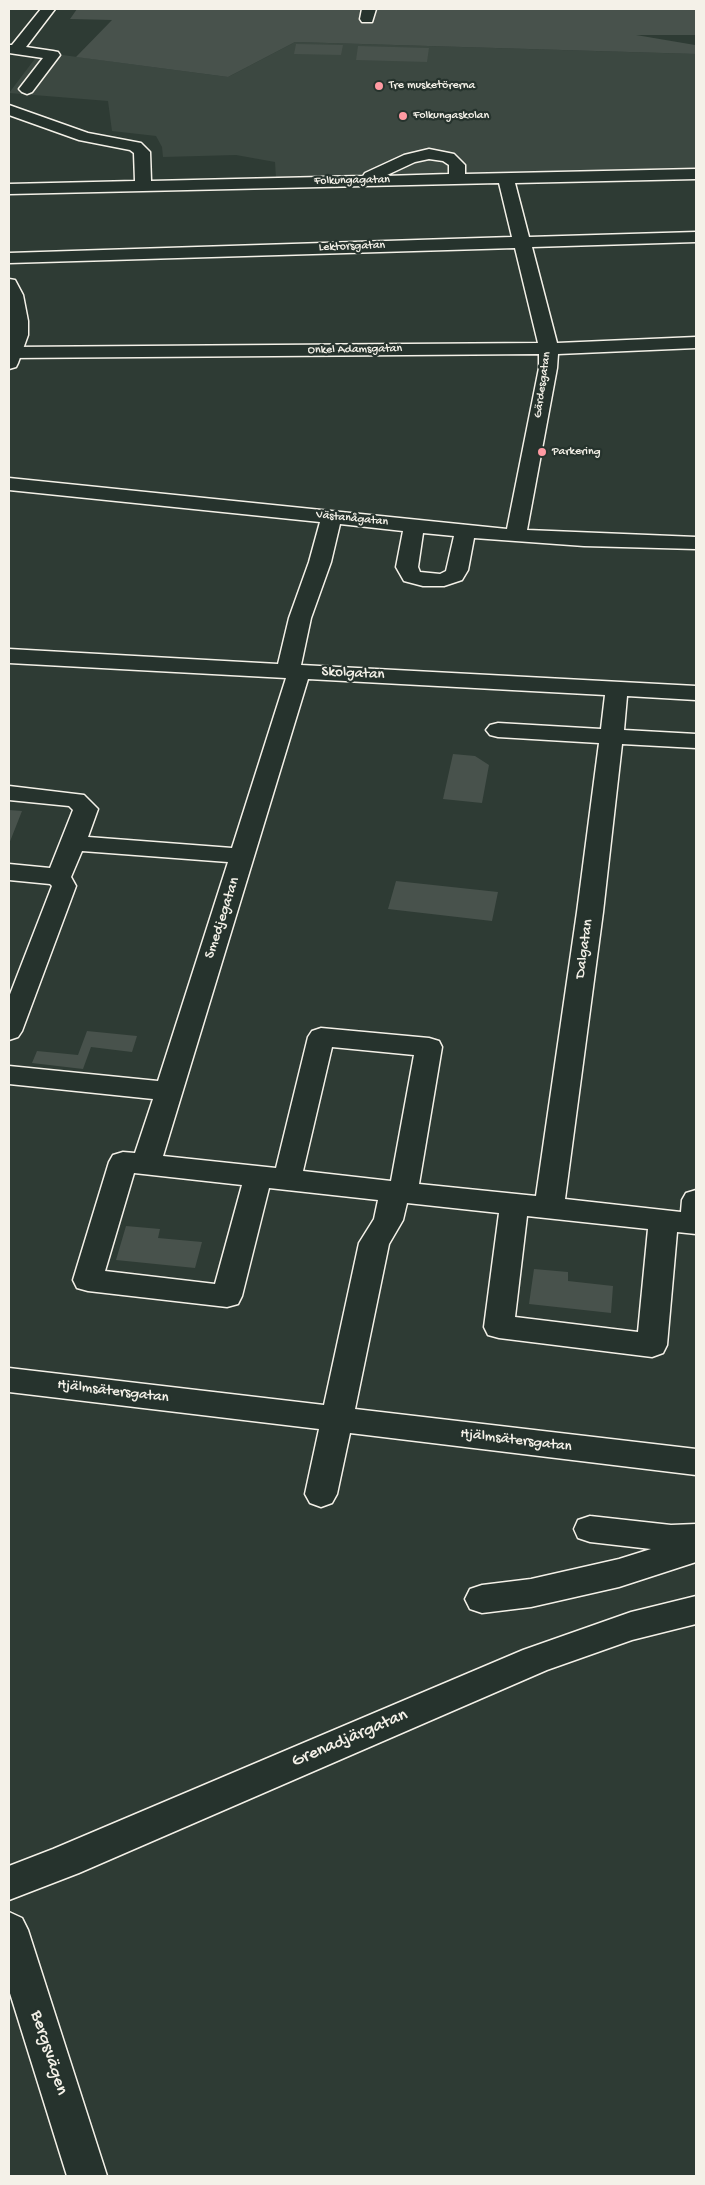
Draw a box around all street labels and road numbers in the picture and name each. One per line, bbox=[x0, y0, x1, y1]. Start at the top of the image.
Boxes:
street label: Folkungagatan bbox=[314, 173, 390, 189]
street label: Lektorsgatan bbox=[319, 239, 385, 255]
street label: Onkel Adamsgatan bbox=[308, 342, 402, 358]
street label: Gärdesgatan bbox=[531, 351, 555, 419]
street label: Västanågatan bbox=[315, 508, 389, 530]
street label: Skolgatan bbox=[321, 663, 385, 685]
street label: Smedjegatan bbox=[201, 875, 245, 961]
street label: Dalgatan bbox=[572, 918, 598, 980]
street label: Hjälmsätersgatan bbox=[56, 1376, 170, 1408]
street label: Hjälmsätersgatan bbox=[459, 1425, 573, 1457]
street label: Grenadjärgatan bbox=[289, 1705, 411, 1773]
street label: Bergsvägen bbox=[24, 2008, 72, 2098]

